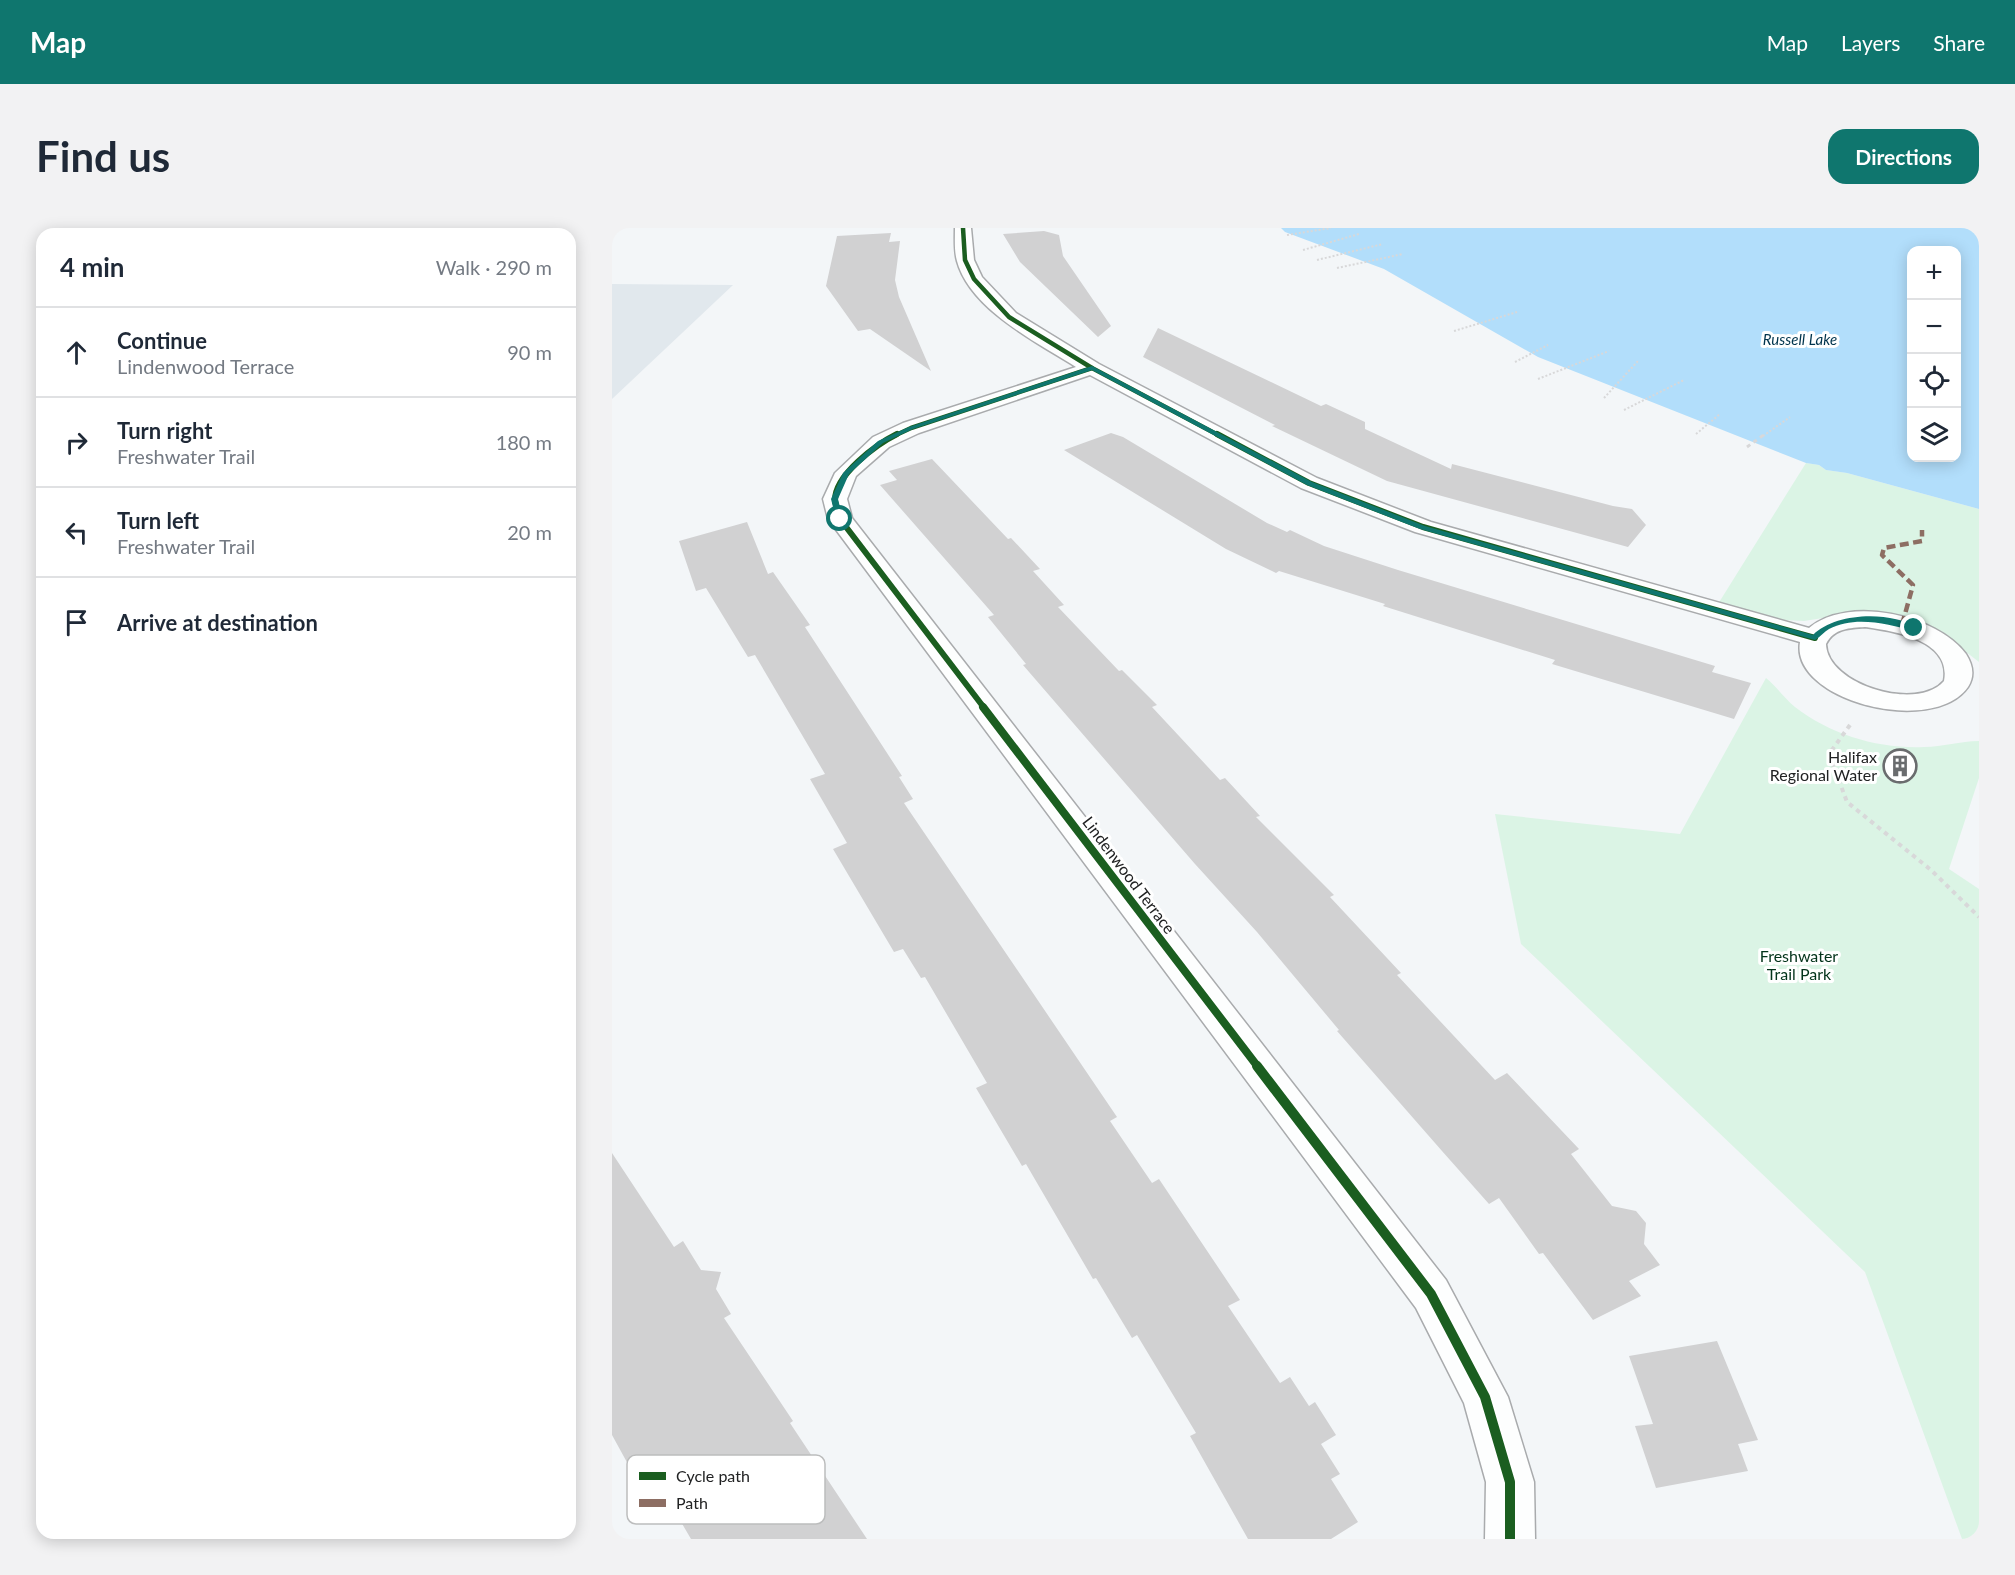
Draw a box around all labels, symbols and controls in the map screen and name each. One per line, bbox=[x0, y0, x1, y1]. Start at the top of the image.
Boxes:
text: Map bbox=[30, 25, 86, 59]
text: Map bbox=[1767, 30, 1808, 55]
text: Layers bbox=[1841, 30, 1900, 55]
text: Share bbox=[1933, 30, 1985, 55]
button: Directions bbox=[1828, 129, 1979, 184]
text: Find us bbox=[36, 131, 170, 181]
map controls bbox=[1907, 246, 1961, 462]
button: + bbox=[1907, 246, 1961, 300]
text: 4 min bbox=[60, 251, 124, 283]
text: Walk · 290 m bbox=[436, 255, 552, 279]
button: − bbox=[1907, 300, 1961, 354]
text: Continue bbox=[117, 327, 207, 354]
water label: Russell Lake bbox=[1763, 330, 1837, 348]
icon: ahead bbox=[60, 336, 93, 369]
text: 90 m bbox=[507, 340, 552, 364]
text: Lindenwood Terrace bbox=[117, 354, 294, 378]
button: locate bbox=[1907, 354, 1961, 408]
button: layers bbox=[1907, 408, 1961, 462]
text: Turn right bbox=[117, 417, 212, 444]
icon: right bbox=[60, 426, 93, 459]
text: 180 m bbox=[496, 430, 552, 454]
text: Freshwater Trail bbox=[117, 444, 255, 468]
route start bbox=[826, 505, 852, 531]
text: Turn left bbox=[117, 507, 199, 534]
icon: left bbox=[60, 516, 93, 549]
text: 20 m bbox=[507, 520, 552, 544]
text: Freshwater Trail bbox=[117, 534, 255, 558]
icon: arrive bbox=[60, 606, 93, 639]
text: Arrive at destination bbox=[117, 609, 318, 636]
route end bbox=[1900, 614, 1926, 640]
place label: Halifax Regional Water bbox=[1770, 747, 1877, 784]
building icon: Halifax Regional Water bbox=[1882, 748, 1918, 784]
street label: Lindenwood Terrace bbox=[1079, 812, 1180, 937]
park label: Freshwater Trail Park bbox=[1760, 946, 1838, 983]
legend bbox=[627, 1455, 825, 1524]
text: Cycle path bbox=[676, 1466, 750, 1485]
text: Path bbox=[676, 1493, 708, 1512]

